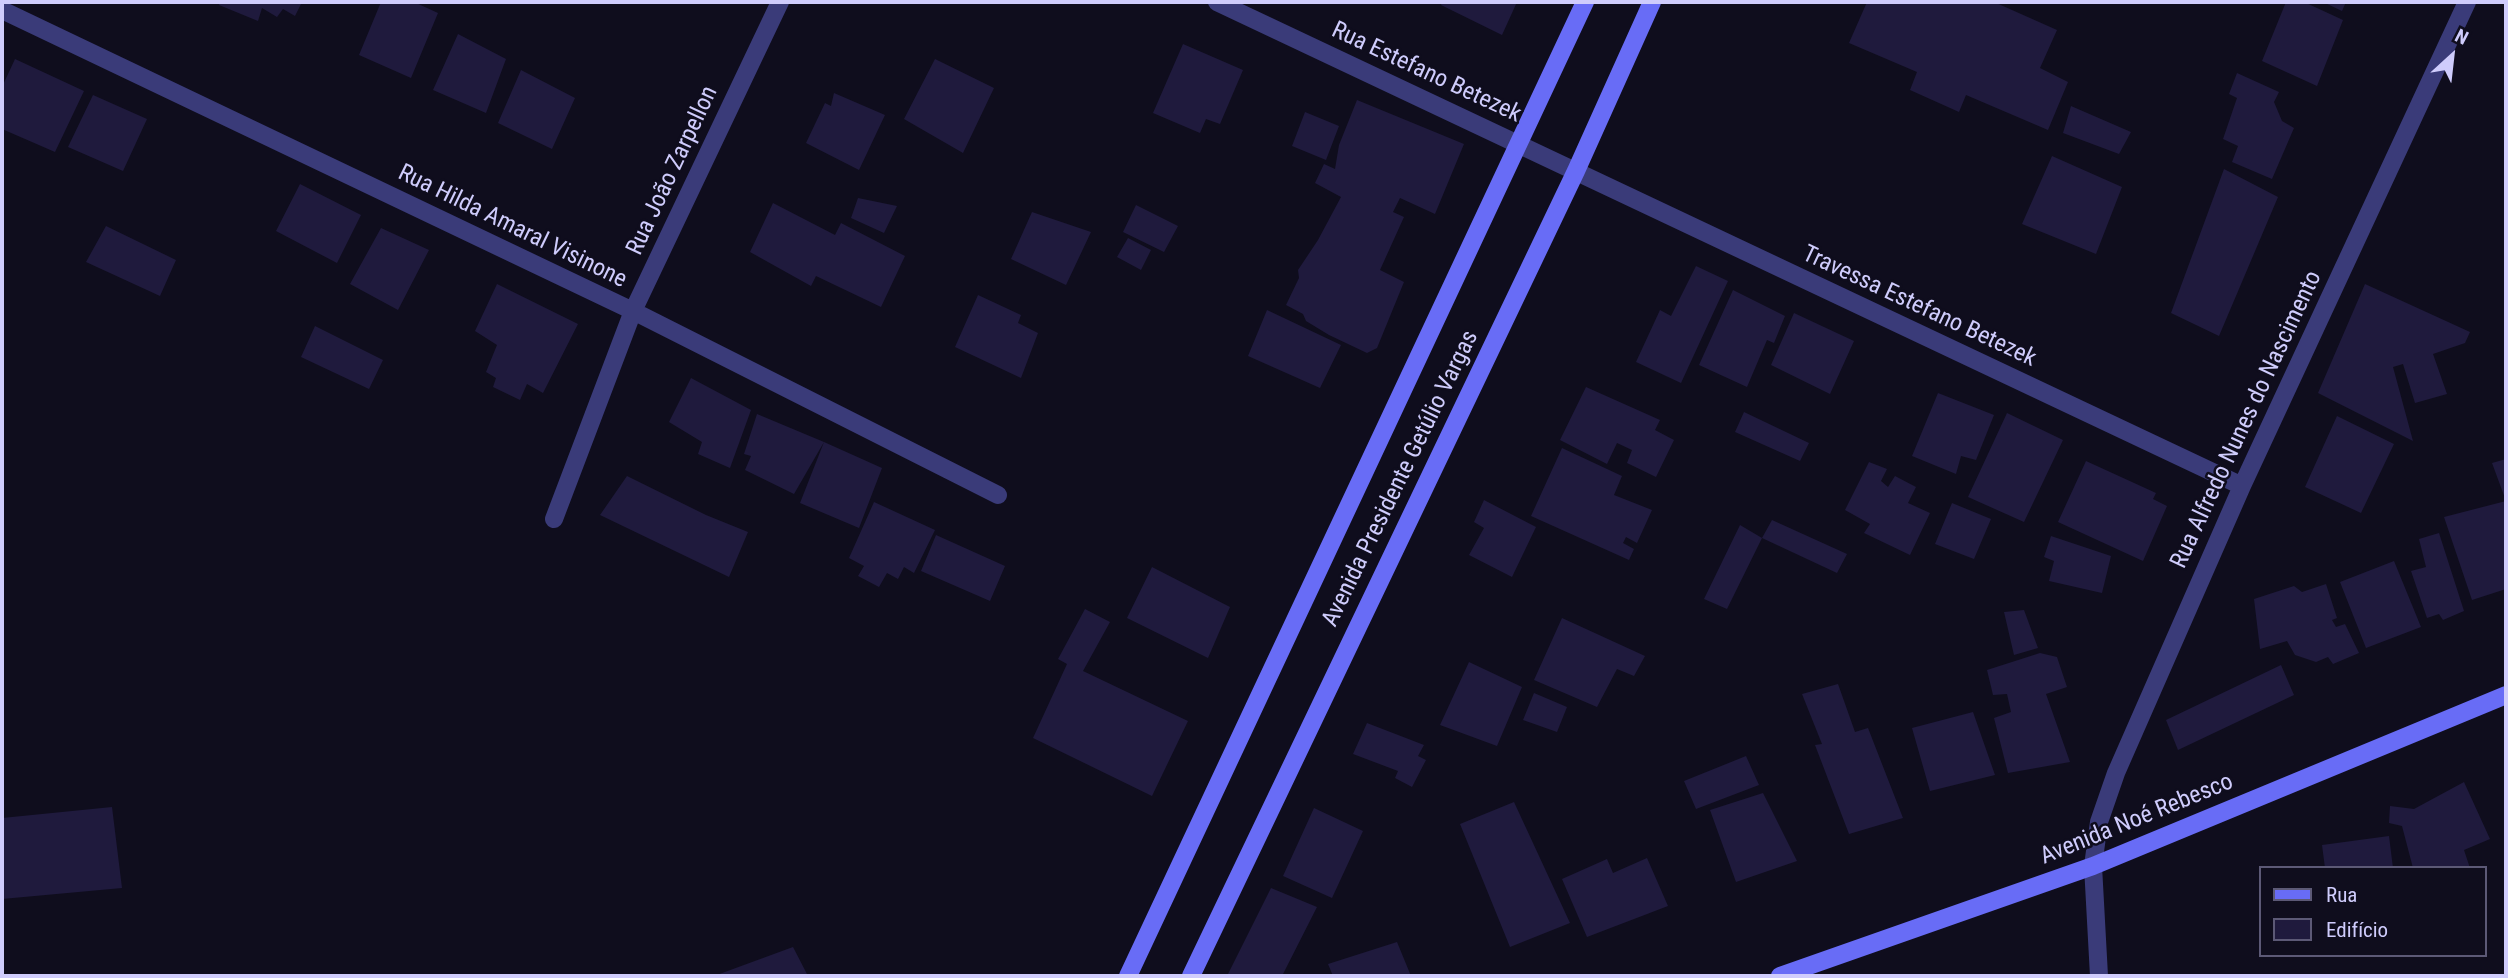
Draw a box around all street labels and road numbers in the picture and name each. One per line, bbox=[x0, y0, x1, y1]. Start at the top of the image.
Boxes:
street label: Rua Estefano Betezek bbox=[1327, 16, 1525, 130]
street label: Rua João Zarpellon bbox=[621, 82, 725, 260]
street label: Rua Hilda Amaral Visinone bbox=[393, 159, 631, 295]
street label: Travessa Estefano Betezek bbox=[1798, 240, 2040, 374]
street label: Rua Alfredo Nunes do Nascimento bbox=[2165, 267, 2329, 573]
street label: Avenida Presidente Getúlio Vargas bbox=[1317, 326, 1485, 632]
street label: Avenida Noé Rebesco bbox=[2036, 768, 2238, 872]

